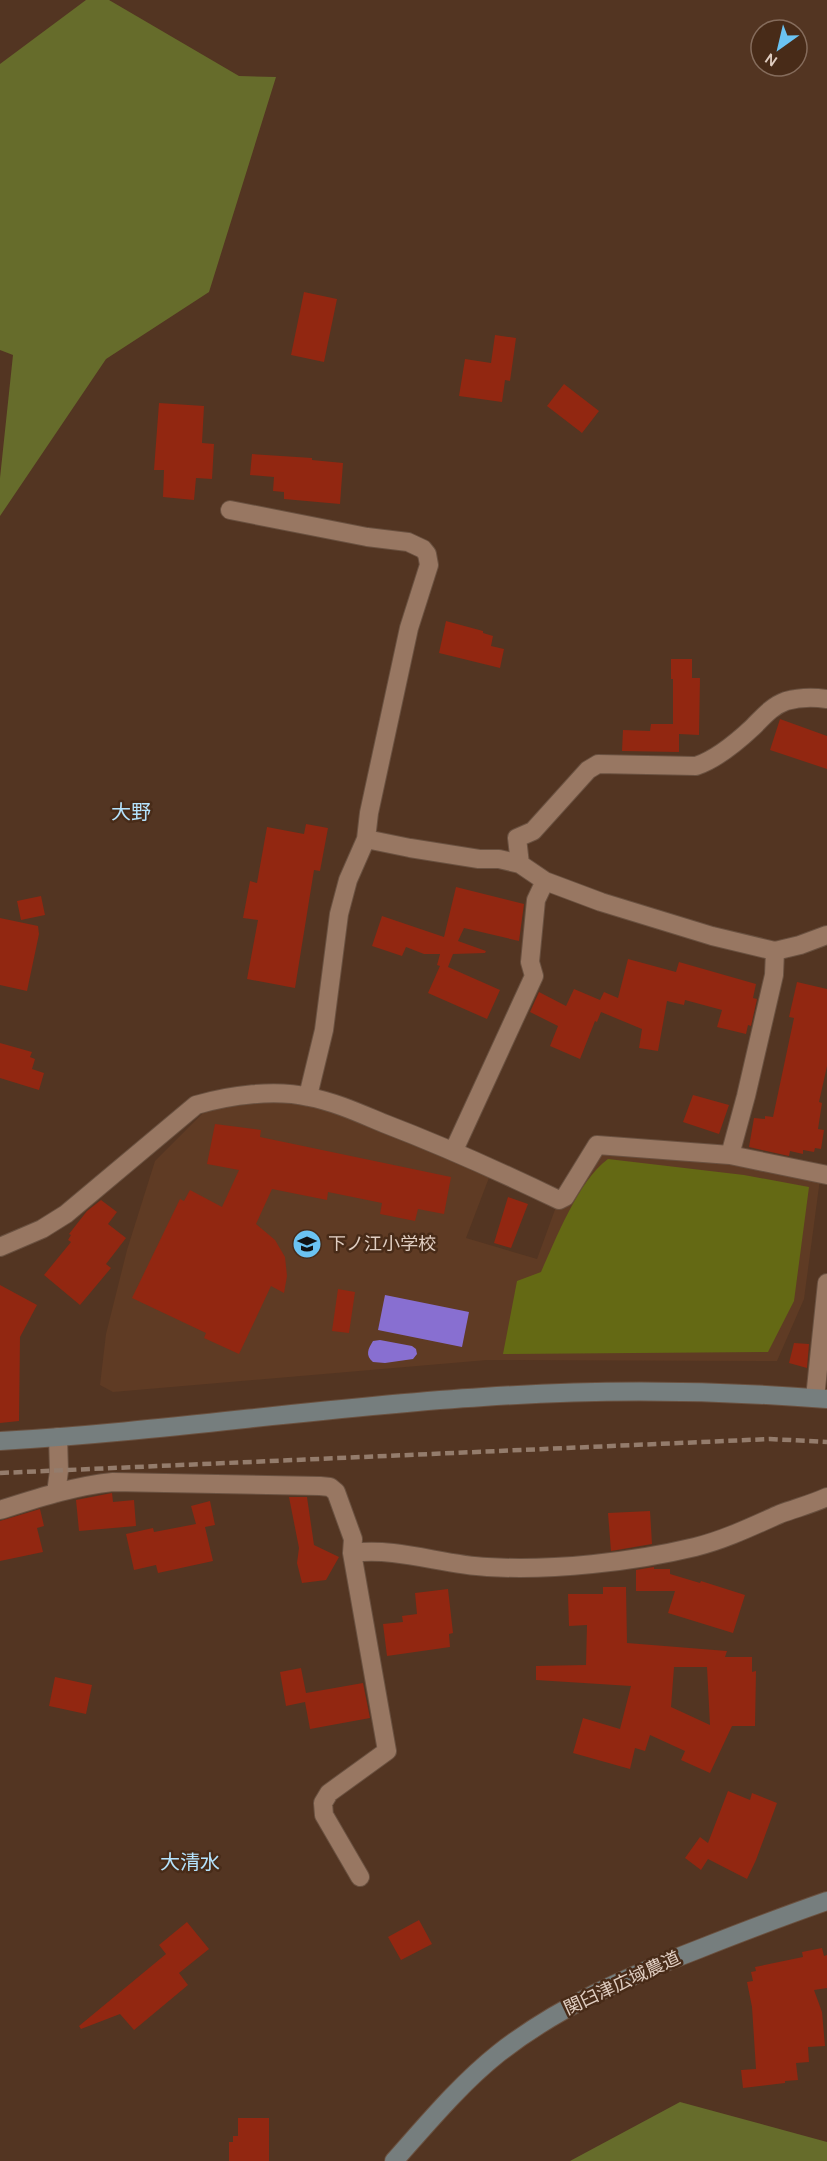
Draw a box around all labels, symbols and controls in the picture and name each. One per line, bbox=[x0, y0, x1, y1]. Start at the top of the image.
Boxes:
north arrow bbox=[749, 18, 809, 78]
text: N bbox=[761, 49, 781, 71]
district label: 大野 bbox=[111, 801, 151, 824]
school or university icon: 下ノ江小学校 bbox=[291, 1228, 323, 1260]
place label: 下ノ江小学校 bbox=[328, 1233, 436, 1255]
district label: 大清水 bbox=[160, 1851, 220, 1874]
street label: 関臼津広域農道 bbox=[560, 1946, 684, 2020]

